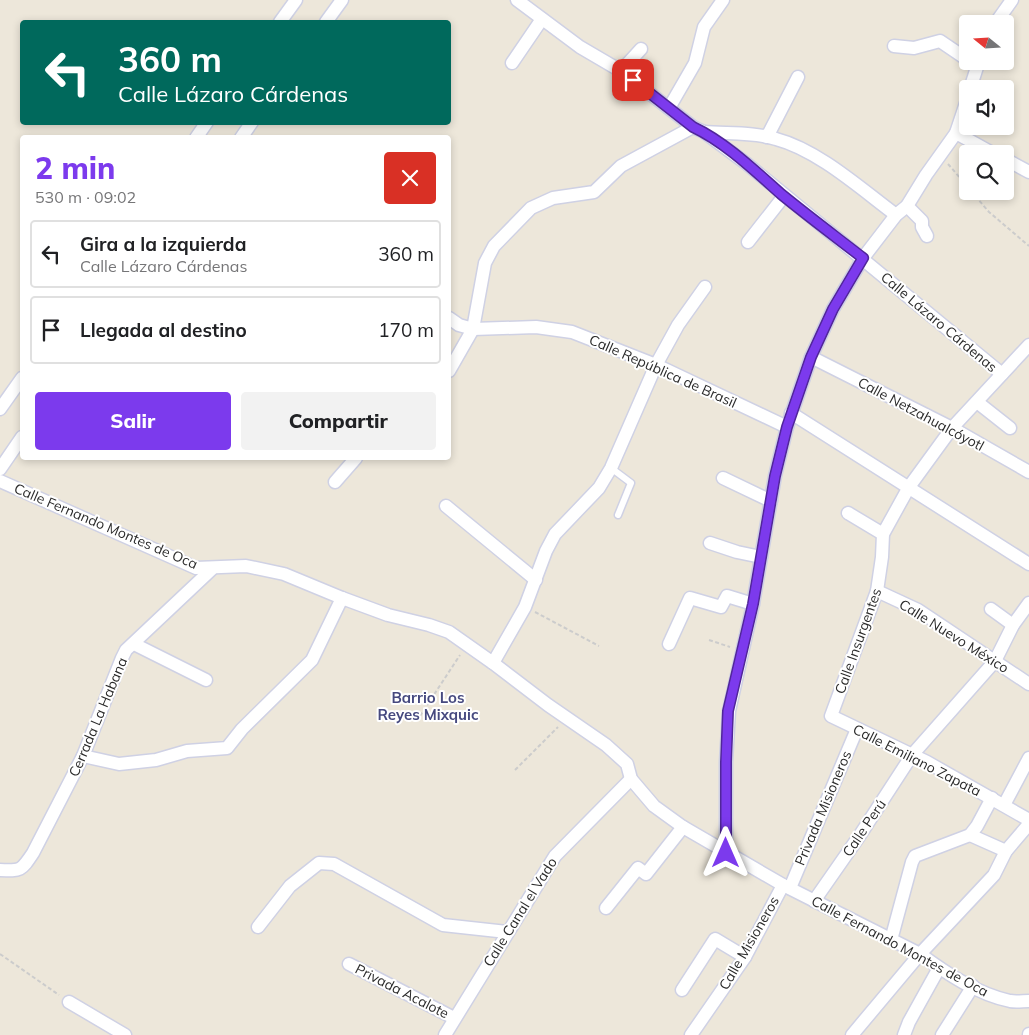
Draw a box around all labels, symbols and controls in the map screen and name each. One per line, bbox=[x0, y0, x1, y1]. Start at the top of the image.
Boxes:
north arrow bbox=[959, 15, 1014, 70]
map controls bbox=[959, 15, 1014, 200]
text: 360 m bbox=[118, 37, 222, 81]
icon: left bbox=[35, 40, 100, 105]
pin bbox=[612, 59, 654, 101]
icon: arrive bbox=[619, 66, 647, 94]
text: Calle Lázaro Cárdenas bbox=[118, 80, 348, 108]
button: sound bbox=[959, 80, 1014, 135]
button: search bbox=[959, 145, 1014, 200]
text: 2 min bbox=[35, 149, 115, 187]
button: close bbox=[384, 152, 436, 204]
text: 530 m · 09:02 bbox=[35, 187, 136, 207]
text: Gira a la izquierda bbox=[80, 232, 246, 256]
icon: left bbox=[37, 240, 65, 268]
text: 360 m bbox=[378, 242, 434, 266]
text: Calle Lázaro Cárdenas bbox=[80, 256, 247, 276]
street label: Calle Lázaro Cárdenas bbox=[877, 268, 1001, 376]
icon: arrive bbox=[37, 316, 65, 344]
text: Llegada al destino bbox=[80, 318, 247, 342]
text: 170 m bbox=[378, 318, 434, 342]
street label: Calle República de Brasil bbox=[586, 330, 740, 412]
street label: Calle Netzahualcóyotl bbox=[855, 373, 987, 455]
button: Salir bbox=[35, 392, 231, 450]
button: Compartir bbox=[241, 392, 436, 450]
street label: Calle Fernando Montes de Oca bbox=[11, 479, 201, 573]
street label: Calle Insurgentes bbox=[831, 586, 885, 696]
street label: Calle Nuevo México bbox=[896, 595, 1012, 677]
street label: Cerrada La Habana bbox=[65, 655, 131, 779]
district label: Barrio Los Reyes Mixquic bbox=[378, 688, 479, 724]
street label: Calle Emiliano Zapata bbox=[850, 720, 984, 800]
street label: Privada Misioneros bbox=[791, 748, 855, 868]
street label: Calle Perú bbox=[838, 796, 890, 860]
position arrow bbox=[699, 826, 751, 878]
street label: Calle Canal el Vado bbox=[479, 854, 561, 970]
street label: Calle Fernando Montes de Oca bbox=[808, 892, 992, 1000]
street label: Calle Misioneros bbox=[715, 893, 783, 993]
street label: Privada Acalote bbox=[352, 960, 452, 1022]

